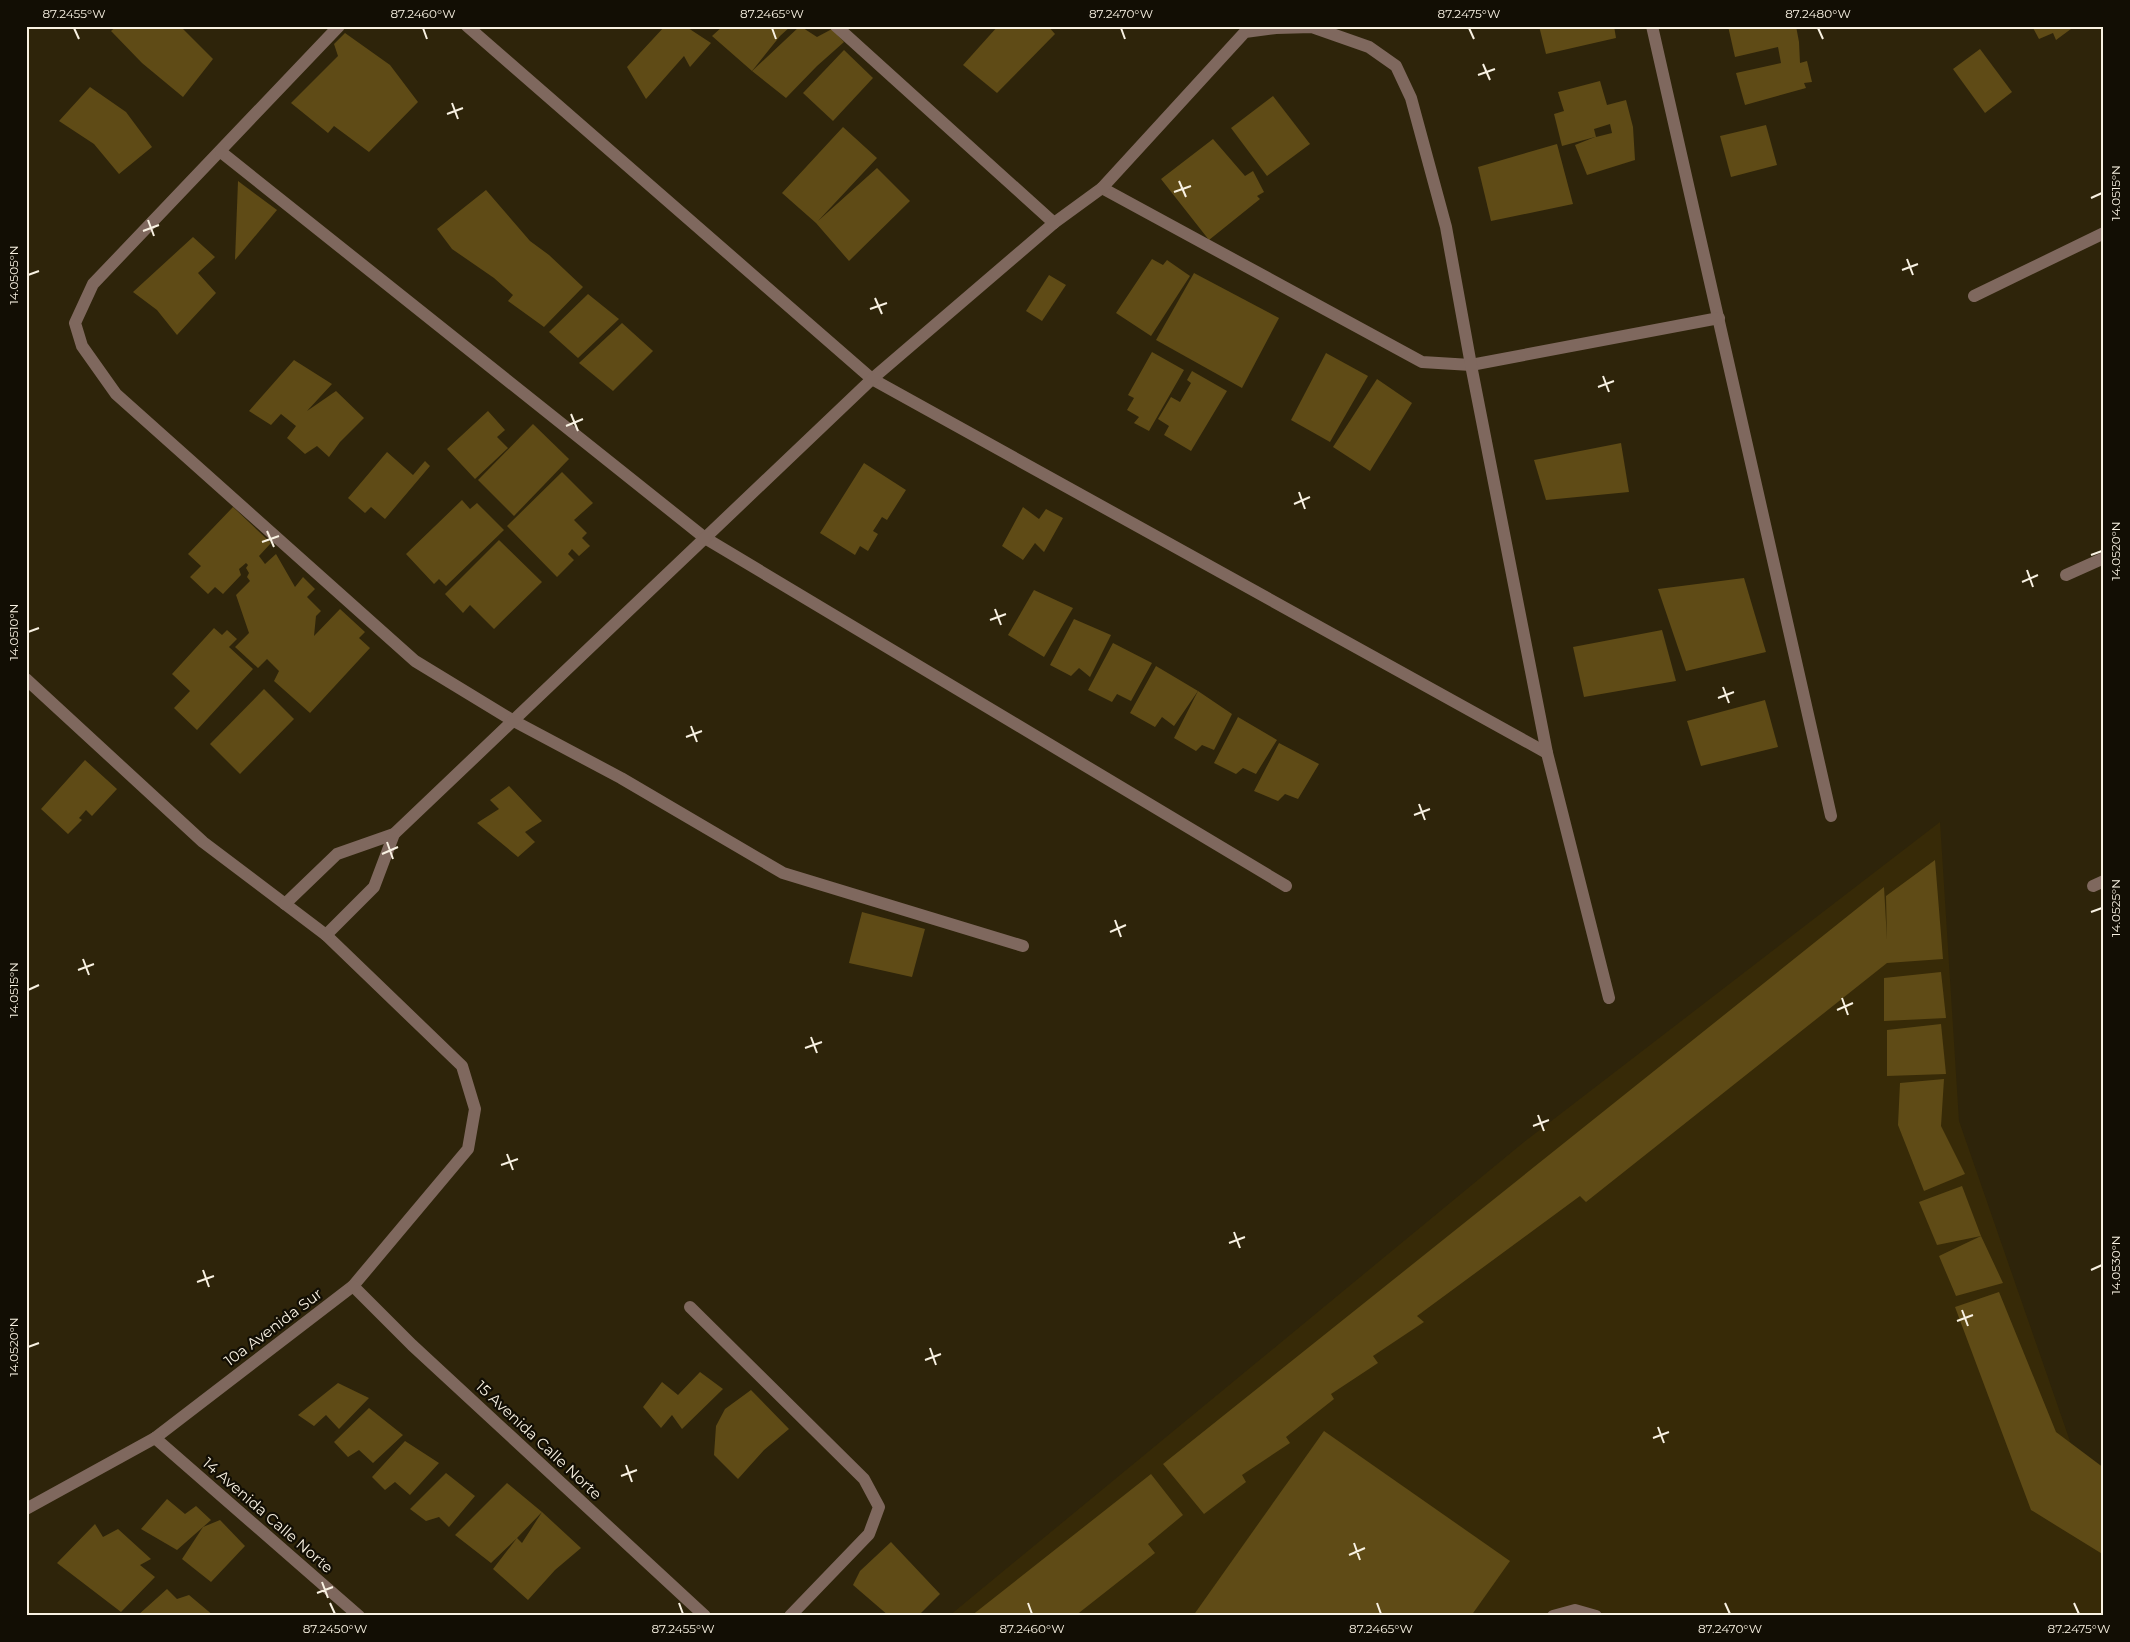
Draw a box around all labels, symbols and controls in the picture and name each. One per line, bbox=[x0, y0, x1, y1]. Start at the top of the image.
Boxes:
text: 87.2455°W bbox=[42, 6, 106, 21]
text: 87.2460°W bbox=[390, 6, 456, 21]
text: 87.2465°W bbox=[740, 6, 804, 21]
text: 87.2470°W bbox=[1089, 6, 1153, 21]
text: 87.2475°W bbox=[1438, 6, 1500, 21]
text: 87.2480°W bbox=[1785, 6, 1851, 21]
text: 14.0515°N bbox=[2108, 165, 2123, 221]
text: 14.0505°N bbox=[6, 246, 21, 305]
text: 14.0520°N bbox=[2108, 521, 2123, 581]
text: 14.0510°N bbox=[6, 604, 21, 660]
text: 14.0525°N bbox=[2108, 879, 2123, 937]
text: 14.0515°N bbox=[6, 962, 21, 1018]
text: 14.0530°N bbox=[2108, 1235, 2123, 1295]
street label: 10a Avenida Sur bbox=[220, 1284, 326, 1370]
text: 14.0520°N bbox=[6, 1317, 21, 1377]
street label: 15 Avenida Calle Norte bbox=[472, 1377, 606, 1503]
street label: 14 Avenida Calle Norte bbox=[199, 1453, 337, 1577]
text: 87.2450°W bbox=[303, 1621, 367, 1636]
text: 87.2455°W bbox=[651, 1621, 715, 1636]
text: 87.2460°W bbox=[999, 1621, 1065, 1636]
text: 87.2465°W bbox=[1349, 1621, 1413, 1636]
text: 87.2470°W bbox=[1698, 1621, 1762, 1636]
text: 87.2475°W bbox=[2048, 1621, 2110, 1636]

